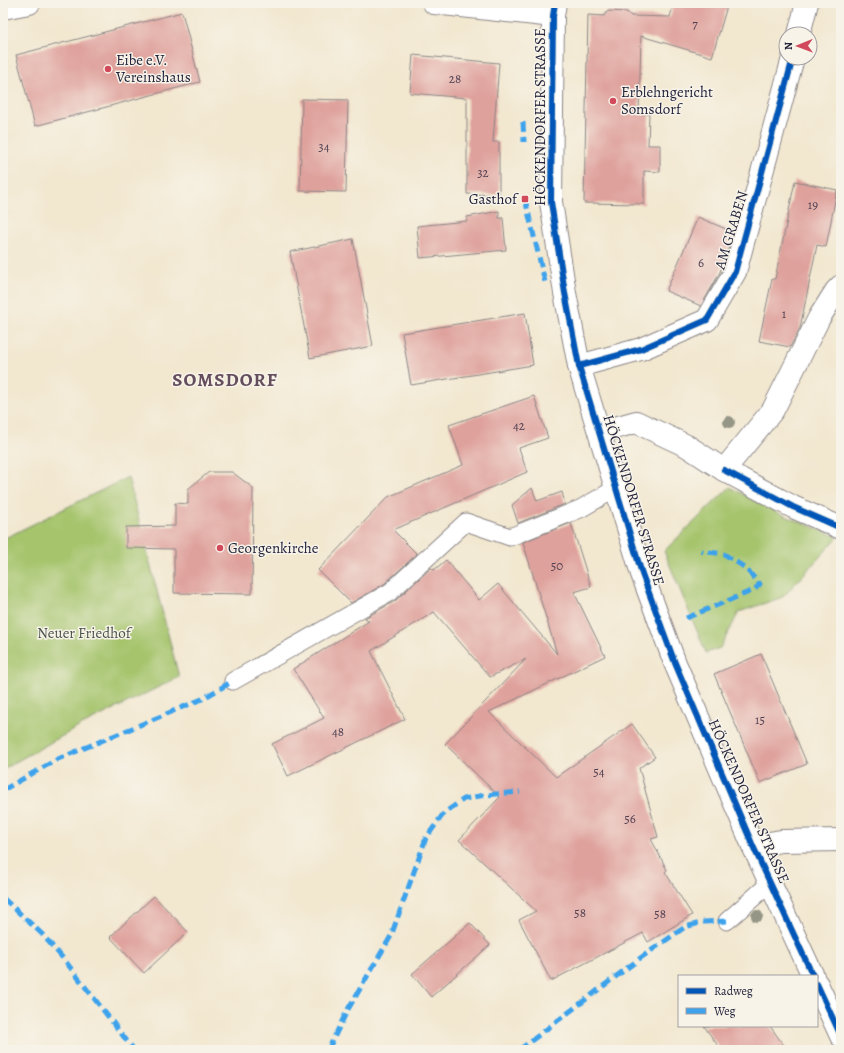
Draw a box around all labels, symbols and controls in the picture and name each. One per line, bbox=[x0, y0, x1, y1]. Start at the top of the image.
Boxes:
house number: 7 bbox=[692, 15, 698, 32]
north arrow bbox=[778, 26, 818, 66]
street label: HÖCKENDORFER STRASSE bbox=[530, 28, 550, 206]
text: N bbox=[781, 42, 796, 50]
place label: Eibe e.V. Vereinshaus bbox=[115, 50, 191, 87]
marker: Eibe e.V. Vereinshaus bbox=[103, 64, 113, 74]
house number: 28 bbox=[449, 70, 461, 87]
place label: Erblehngericht Somsdorf bbox=[621, 82, 713, 119]
marker: Erblehngericht Somsdorf bbox=[608, 96, 618, 106]
house number: 34 bbox=[318, 138, 330, 155]
house number: 32 bbox=[477, 164, 489, 181]
street label: AM GRABEN bbox=[709, 188, 752, 273]
place label: Gasthof bbox=[469, 189, 519, 209]
marker: Gasthof bbox=[520, 194, 530, 204]
house number: 19 bbox=[808, 196, 818, 213]
house number: 6 bbox=[698, 254, 704, 271]
house number: 1 bbox=[782, 305, 787, 322]
district label: SOMSDORF bbox=[172, 367, 278, 393]
street label: HÖCKENDORFER STRASSE bbox=[598, 412, 670, 588]
house number: 42 bbox=[513, 417, 525, 434]
place label: Georgenkirche bbox=[228, 538, 319, 558]
marker: Georgenkirche bbox=[215, 543, 225, 553]
house number: 50 bbox=[551, 557, 563, 574]
park label: Neuer Friedhof bbox=[37, 623, 133, 643]
house number: 15 bbox=[755, 711, 765, 728]
street label: HÖCKENDORFER STRASSE bbox=[704, 716, 794, 886]
house number: 48 bbox=[332, 723, 344, 740]
house number: 54 bbox=[593, 763, 605, 780]
house number: 56 bbox=[624, 810, 636, 827]
house number: 58 bbox=[574, 904, 586, 921]
house number: 58 bbox=[654, 905, 666, 922]
legend bbox=[678, 975, 818, 1027]
text: Radweg bbox=[714, 983, 753, 999]
text: Weg bbox=[713, 1003, 736, 1019]

